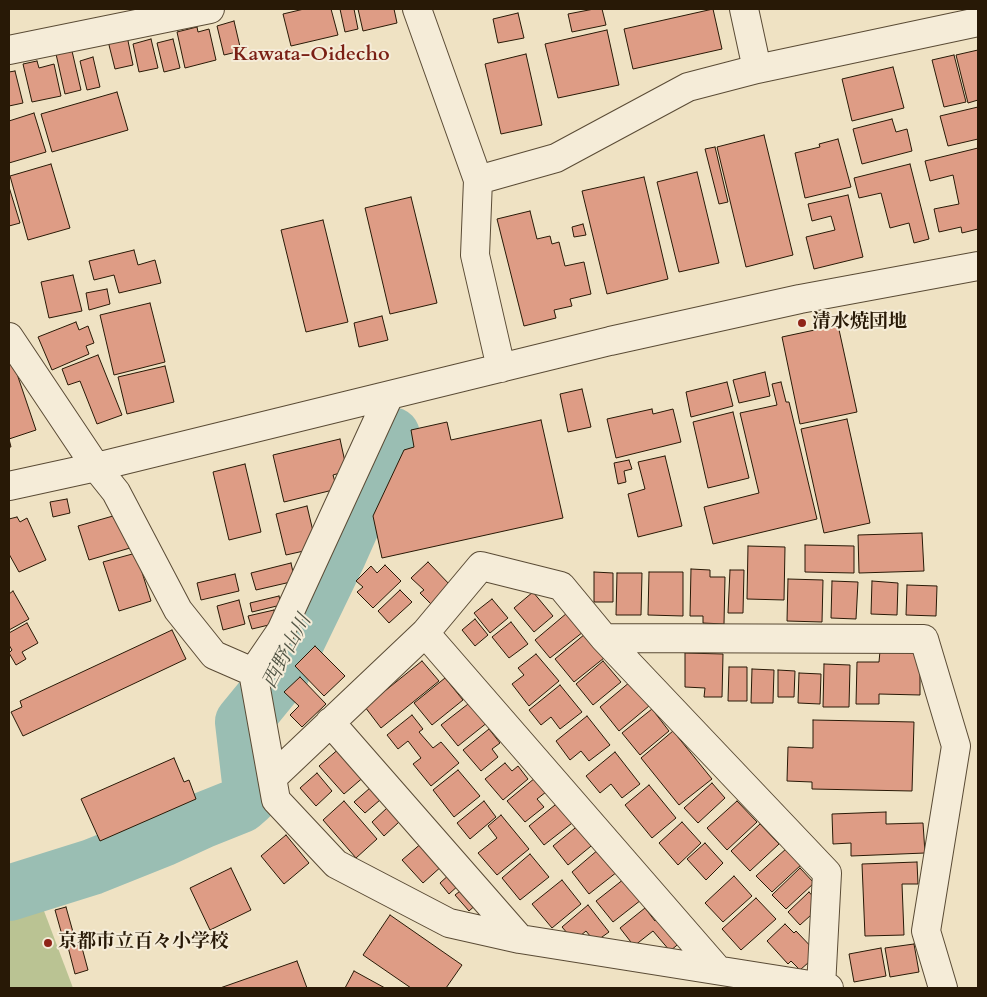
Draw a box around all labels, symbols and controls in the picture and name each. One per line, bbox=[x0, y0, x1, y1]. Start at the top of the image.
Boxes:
district label: Kawata-Oidecho bbox=[232, 43, 390, 67]
place label: 清水焼団地 bbox=[812, 312, 907, 334]
marker: 清水焼団地 bbox=[796, 317, 808, 329]
water label: 西野山川 bbox=[259, 611, 317, 693]
place label: 京都市立百々小学校 bbox=[58, 932, 229, 954]
marker: 京都市立百々小学校 bbox=[42, 937, 54, 949]

